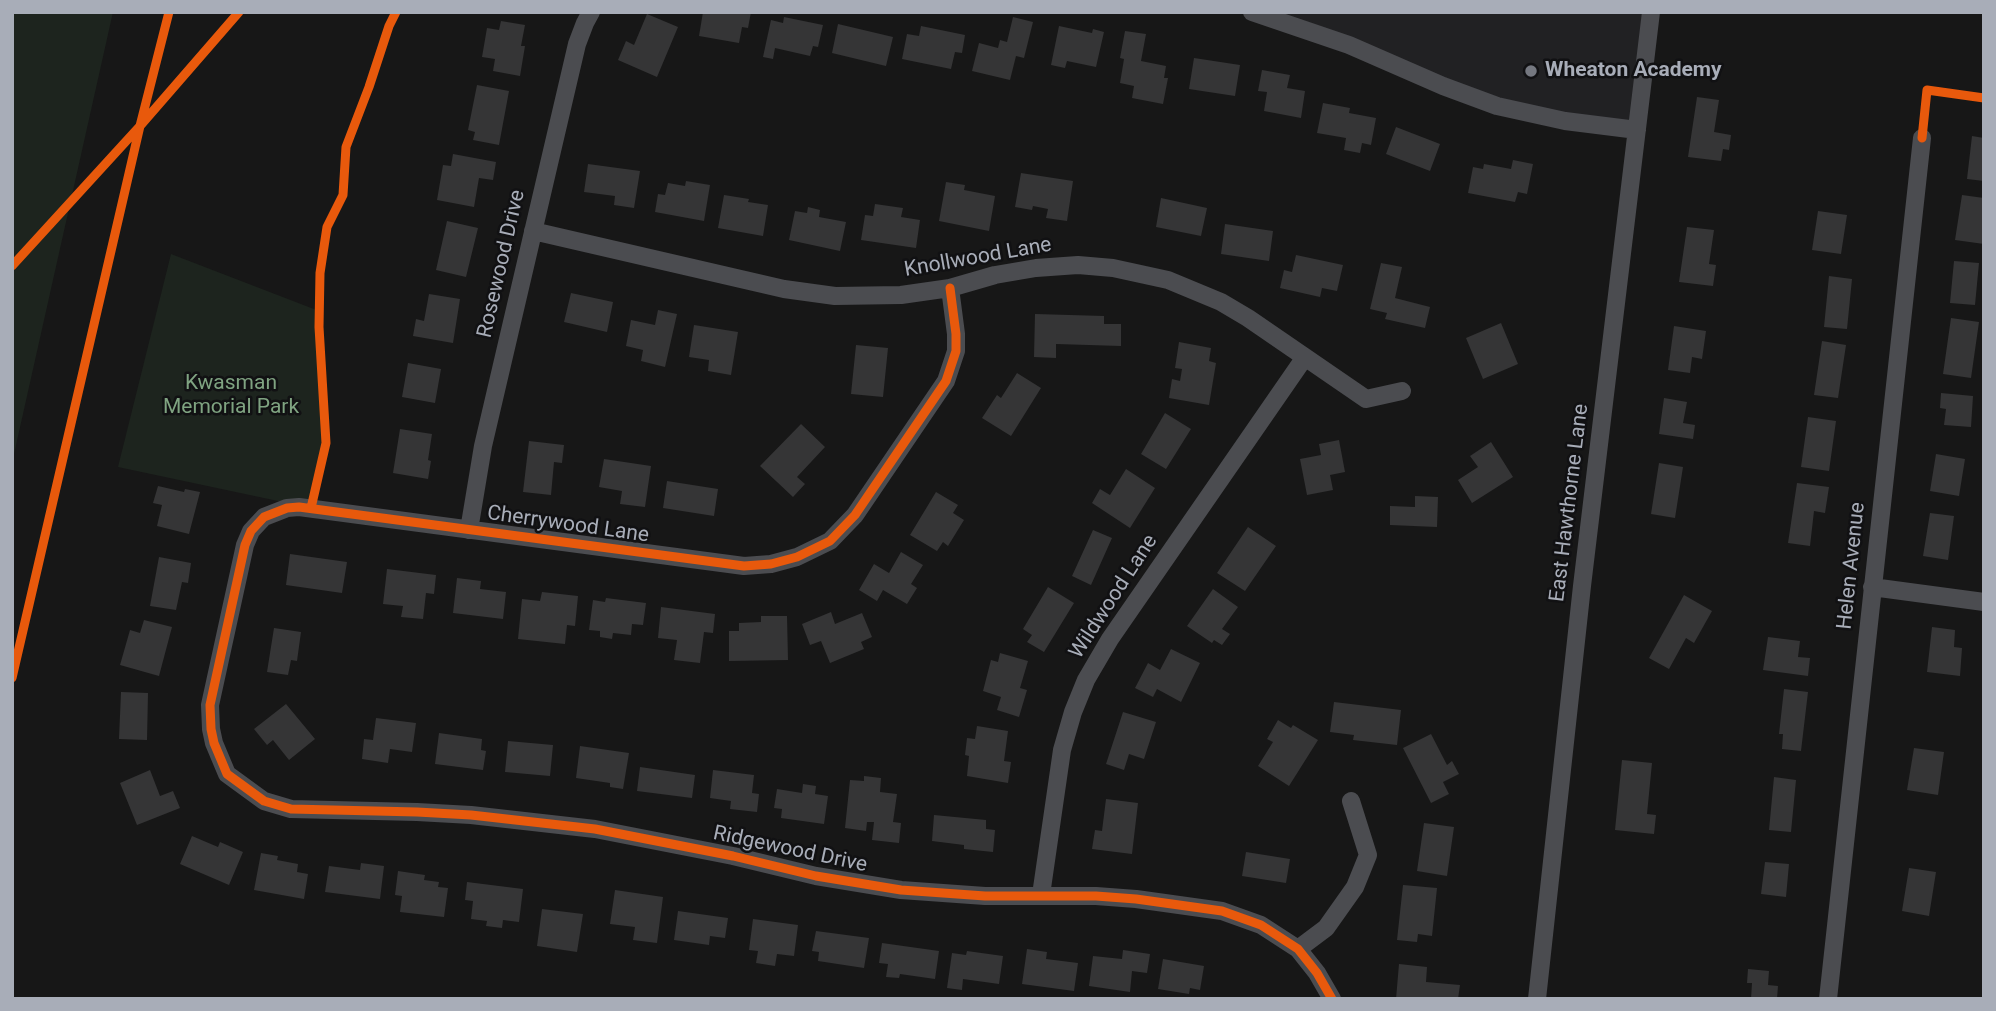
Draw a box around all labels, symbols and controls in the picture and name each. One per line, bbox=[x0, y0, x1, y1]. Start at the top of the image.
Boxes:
place label: Wheaton Academy bbox=[1545, 58, 1722, 84]
marker: Wheaton Academy bbox=[1523, 63, 1539, 79]
street label: Rosewood Drive bbox=[473, 188, 531, 340]
street label: Knollwood Lane bbox=[902, 233, 1054, 283]
park label: Kwasman Memorial Park bbox=[163, 371, 299, 421]
street label: East Hawthorne Lane bbox=[1545, 403, 1595, 603]
street label: Cherrywood Lane bbox=[486, 501, 650, 549]
street label: Helen Avenue bbox=[1833, 501, 1871, 631]
street label: Wildwood Lane bbox=[1065, 530, 1163, 664]
street label: Ridgewood Drive bbox=[711, 821, 869, 879]

